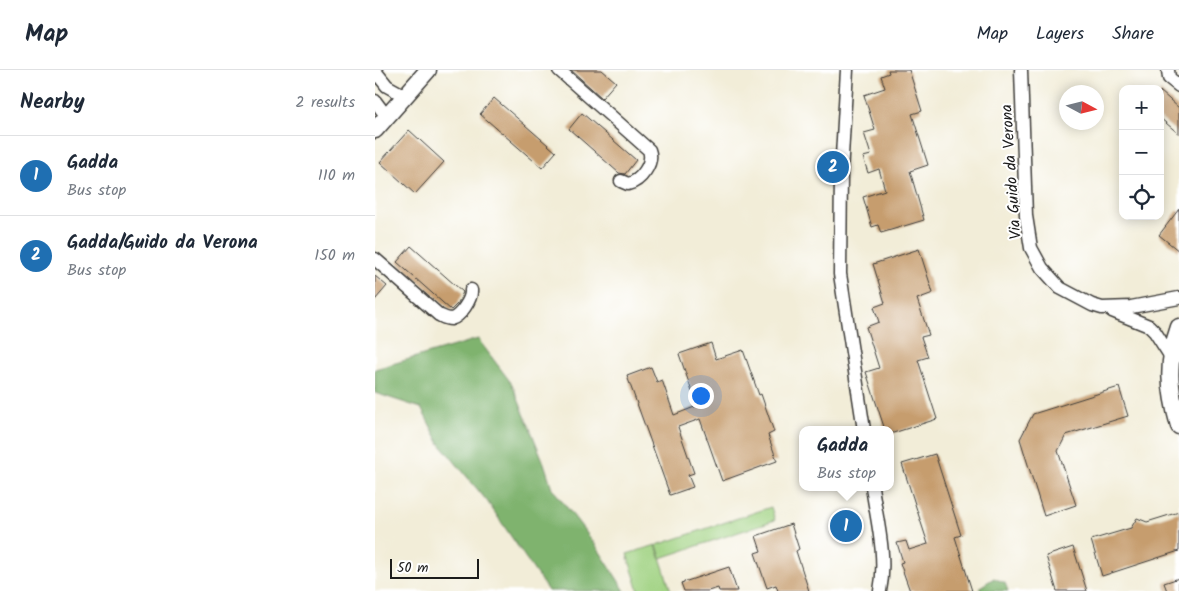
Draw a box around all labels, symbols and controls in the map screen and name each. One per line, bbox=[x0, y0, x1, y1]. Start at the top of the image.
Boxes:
text: Map bbox=[25, 15, 68, 54]
text: Map bbox=[977, 20, 1008, 49]
text: Layers bbox=[1036, 20, 1084, 49]
text: Share bbox=[1112, 20, 1154, 49]
north arrow bbox=[1059, 85, 1104, 130]
map controls bbox=[1119, 85, 1164, 220]
button: + bbox=[1119, 85, 1164, 130]
text: Nearby bbox=[20, 86, 85, 119]
text: 2 results bbox=[295, 90, 355, 115]
street label: Via Guido da Verona bbox=[994, 104, 1029, 240]
button: − bbox=[1119, 130, 1164, 175]
text: Gadda bbox=[67, 148, 118, 178]
pin: 2 bbox=[817, 148, 849, 186]
text: 1 bbox=[34, 163, 38, 188]
text: 110 m bbox=[318, 163, 355, 188]
button: locate bbox=[1119, 175, 1164, 220]
text: Bus stop bbox=[67, 178, 126, 203]
text: Gadda/Guido da Verona bbox=[67, 228, 258, 258]
text: 2 bbox=[31, 243, 41, 268]
text: 150 m bbox=[314, 243, 355, 268]
text: Bus stop bbox=[67, 258, 126, 283]
your location bbox=[688, 383, 714, 409]
popup bbox=[799, 426, 894, 491]
text: Gadda bbox=[817, 431, 868, 461]
text: Bus stop bbox=[817, 461, 876, 486]
pin: 1 bbox=[830, 507, 862, 545]
scale bar bbox=[390, 556, 479, 579]
text: 50 m bbox=[397, 557, 428, 579]

